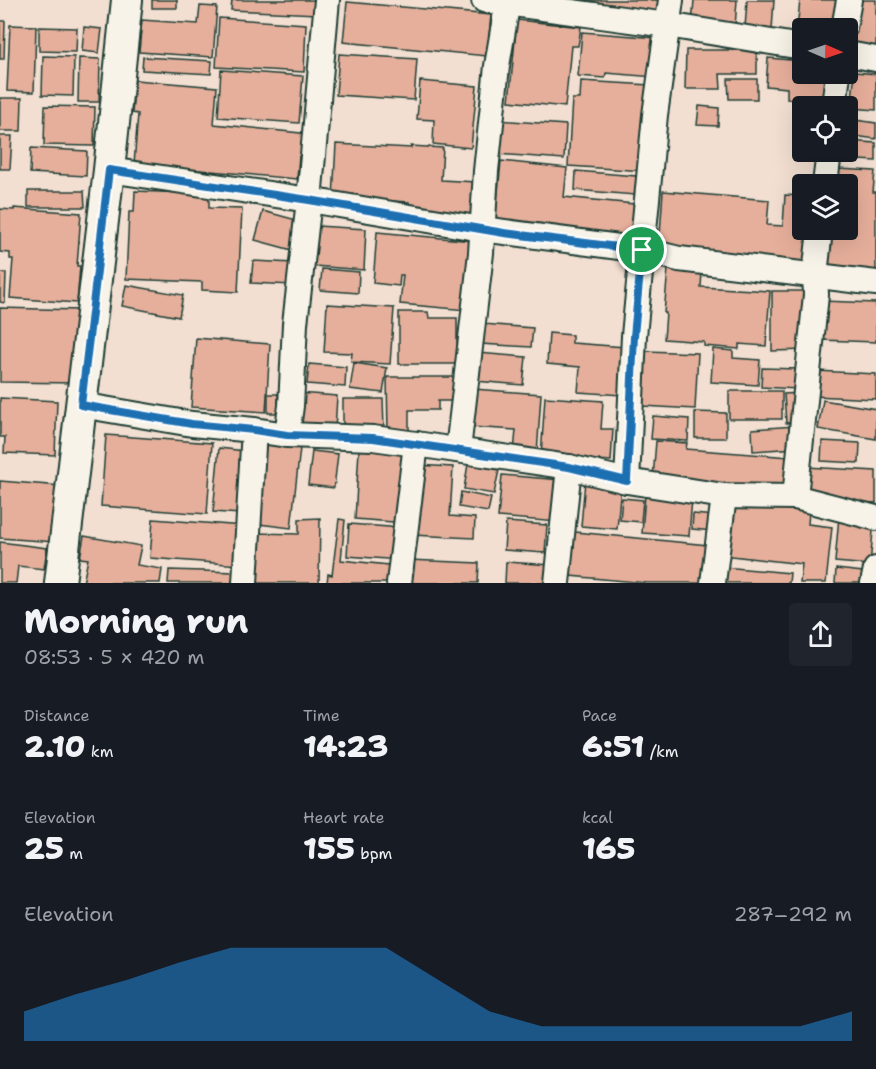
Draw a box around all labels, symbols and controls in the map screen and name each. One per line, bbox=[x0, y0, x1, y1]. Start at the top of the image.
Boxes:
north arrow bbox=[792, 18, 858, 84]
map controls bbox=[792, 18, 858, 240]
button: locate bbox=[792, 96, 858, 162]
button: layers bbox=[792, 174, 858, 240]
pin bbox=[616, 224, 667, 275]
icon: arrive bbox=[625, 233, 658, 266]
text: Morning run bbox=[24, 599, 248, 644]
button: share bbox=[789, 603, 852, 666]
text: 08:53 · 5 × 420 m bbox=[24, 644, 204, 670]
text: Distance bbox=[24, 705, 90, 726]
text: Time bbox=[303, 705, 340, 726]
text: Pace bbox=[582, 705, 617, 726]
text: 2.10 bbox=[24, 726, 85, 767]
text: 14:23 bbox=[303, 726, 388, 767]
text: 6:51 bbox=[582, 726, 645, 767]
text: km bbox=[85, 741, 114, 762]
text: /km bbox=[645, 741, 679, 762]
text: Elevation bbox=[24, 807, 96, 828]
text: Heart rate bbox=[303, 807, 385, 828]
text: kcal bbox=[582, 807, 613, 828]
text: 25 bbox=[24, 828, 64, 869]
text: 155 bbox=[303, 828, 355, 869]
text: 165 bbox=[582, 828, 635, 869]
text: m bbox=[64, 843, 83, 864]
text: bpm bbox=[355, 843, 392, 864]
text: Elevation bbox=[24, 901, 114, 927]
text: 287–292 m bbox=[734, 901, 852, 927]

